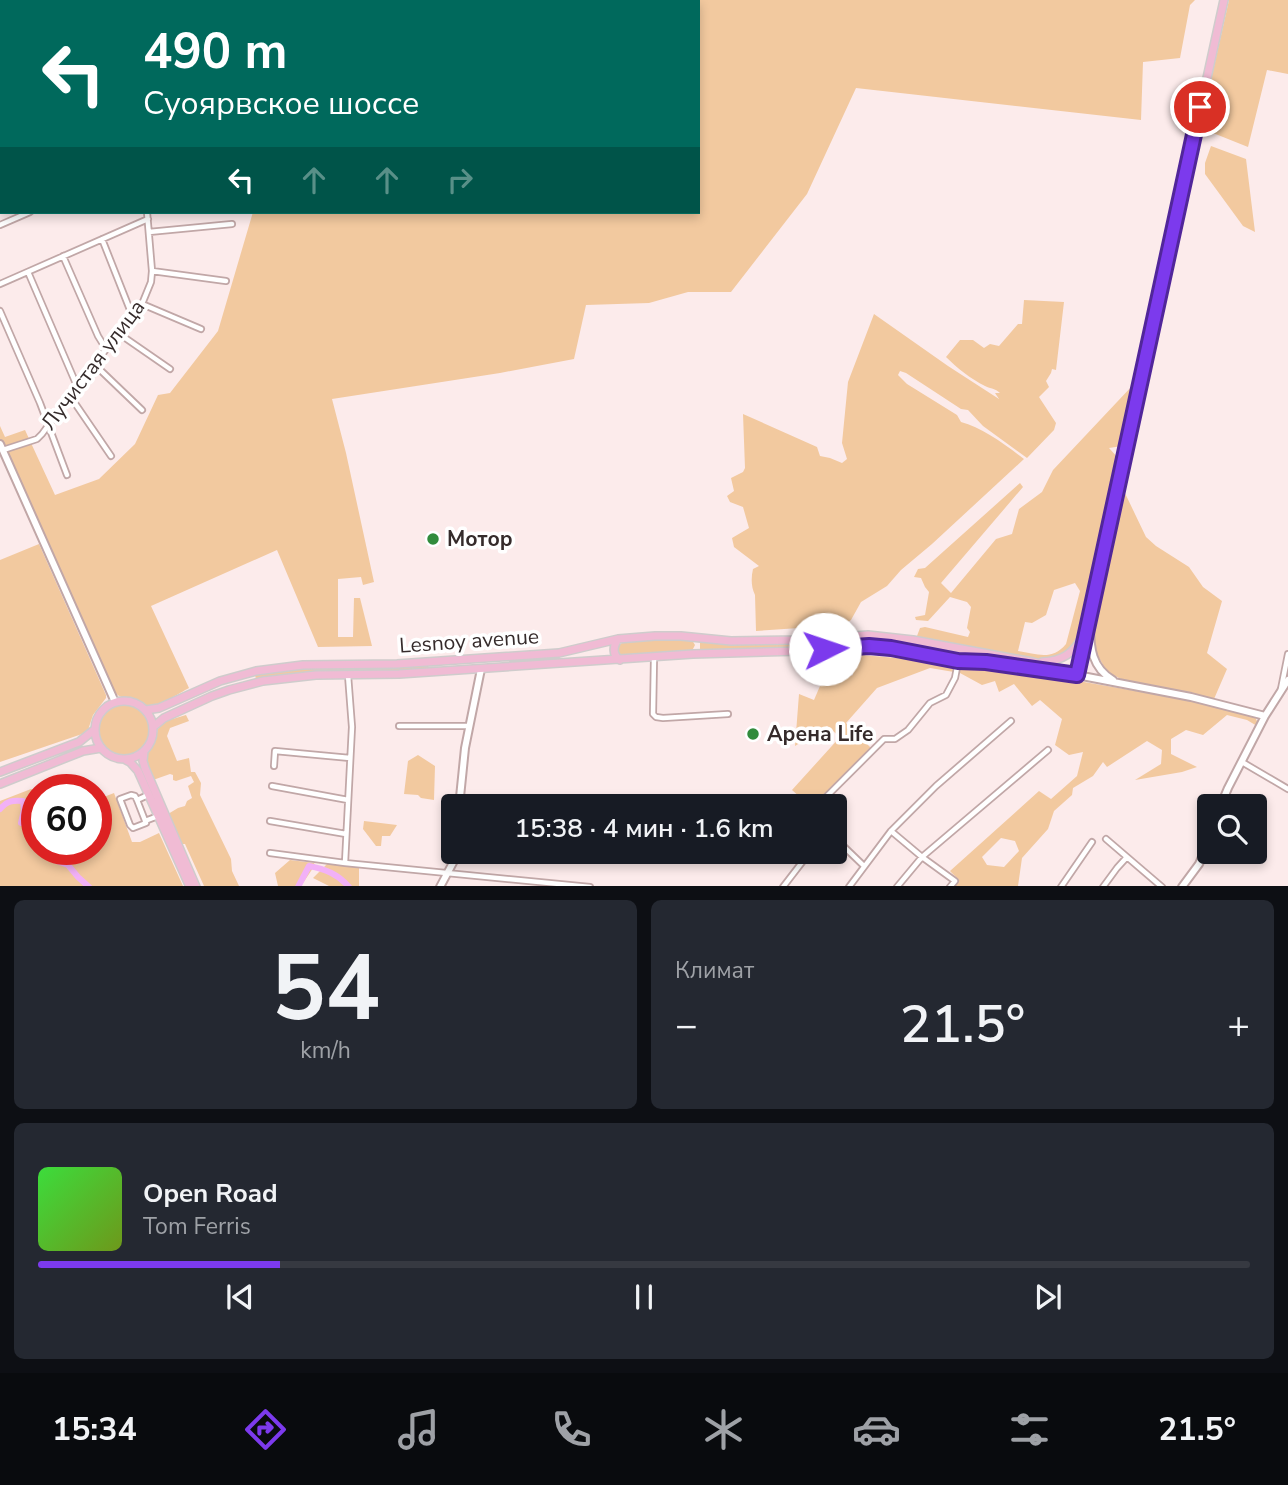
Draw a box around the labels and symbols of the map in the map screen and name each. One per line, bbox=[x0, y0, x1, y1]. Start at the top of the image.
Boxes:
pin bbox=[1170, 77, 1230, 137]
street label: Лучистая улица bbox=[35, 294, 151, 436]
place label: Мотор bbox=[447, 525, 513, 553]
marker: Мотор bbox=[425, 531, 441, 547]
position arrow bbox=[788, 612, 862, 686]
street label: Lesnoy avenue bbox=[398, 622, 540, 660]
place label: Арена Life bbox=[767, 720, 873, 748]
marker: Арена Life bbox=[745, 726, 761, 742]
speed limit sign: 60 bbox=[21, 774, 112, 865]

